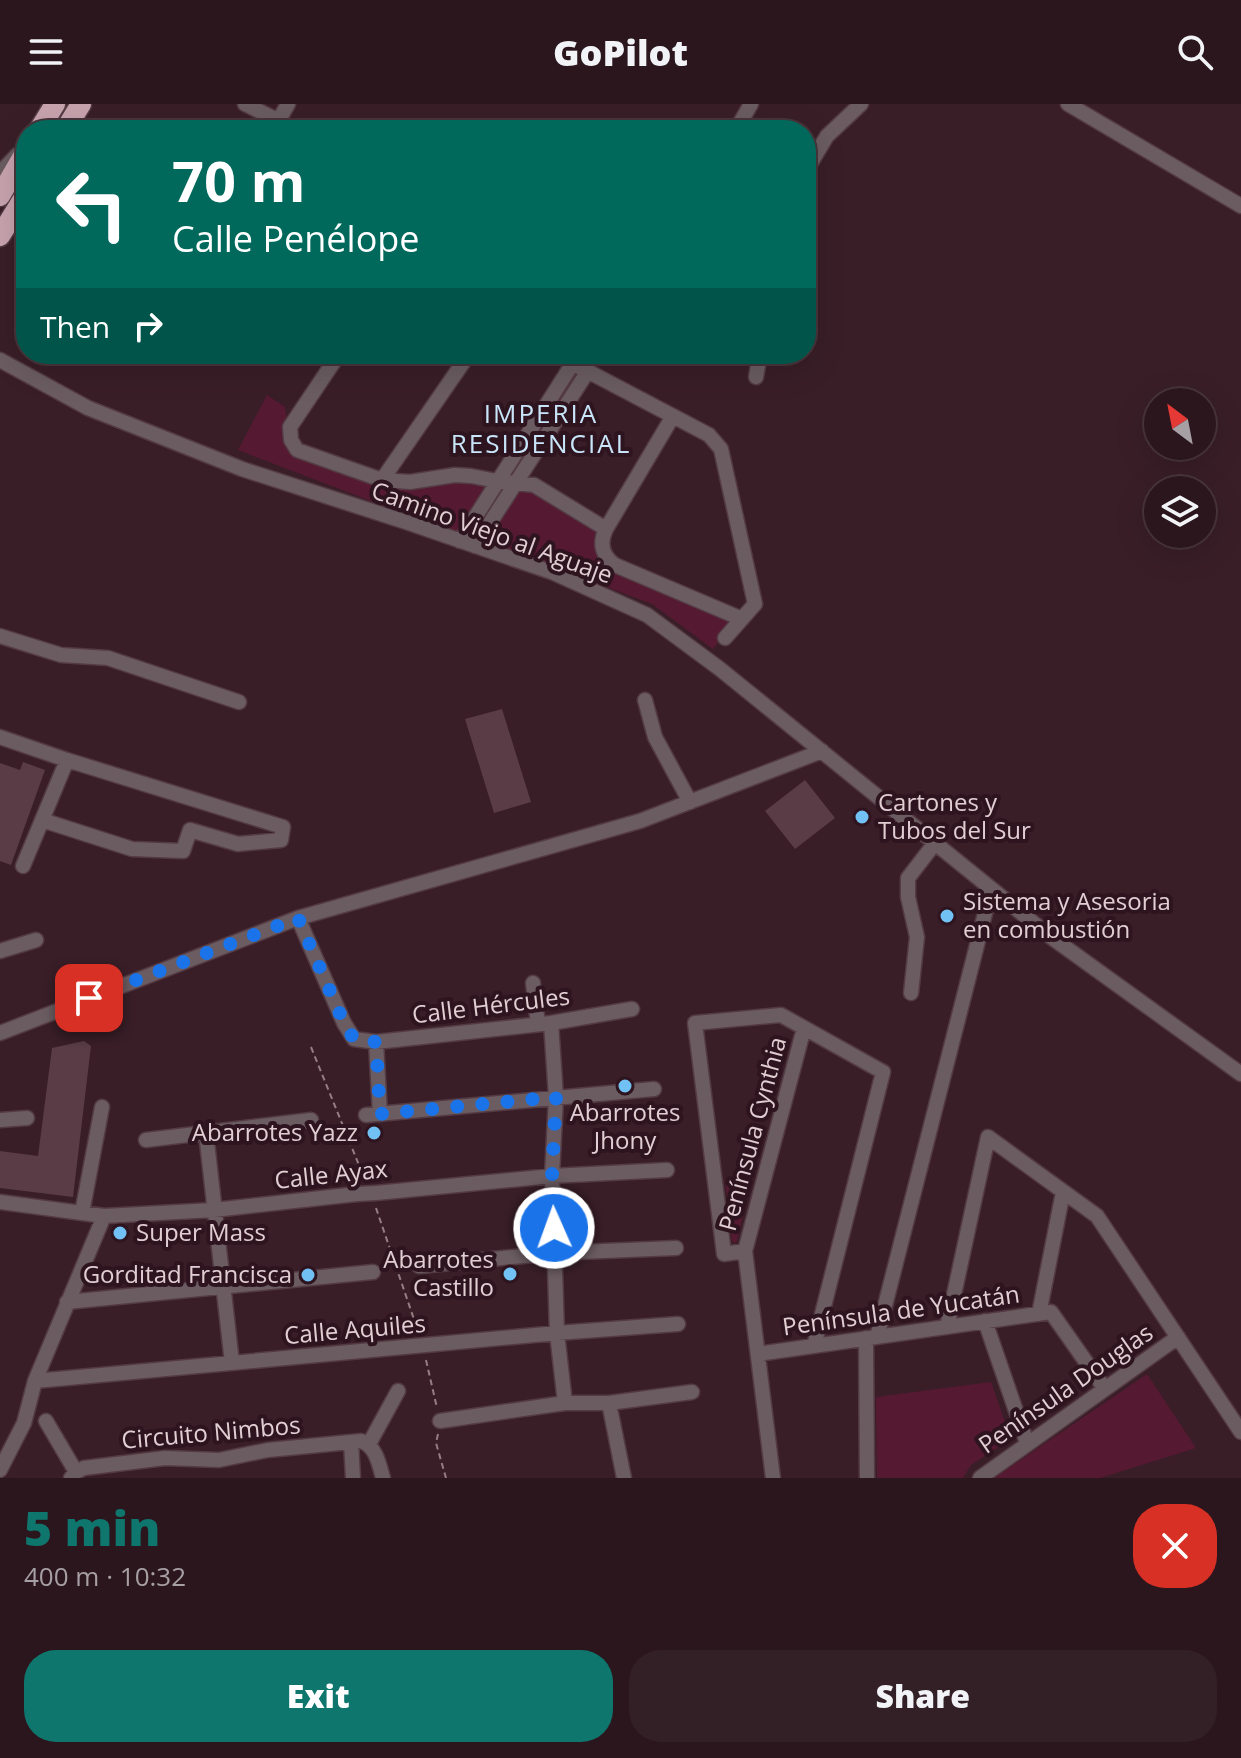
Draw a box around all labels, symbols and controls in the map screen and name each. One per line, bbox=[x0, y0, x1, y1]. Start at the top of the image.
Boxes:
text: GoPilot bbox=[553, 28, 688, 77]
icon: menu bbox=[24, 30, 68, 74]
icon: search bbox=[1173, 30, 1217, 74]
text: 70 m bbox=[172, 142, 306, 218]
icon: left bbox=[40, 152, 144, 256]
text: Calle Penélope bbox=[172, 214, 420, 263]
icon: right bbox=[126, 304, 170, 348]
text: Then bbox=[40, 306, 110, 347]
north arrow bbox=[1144, 388, 1216, 460]
map controls bbox=[1144, 388, 1216, 548]
district label: IMPERIA RESIDENCIAL bbox=[451, 395, 631, 461]
street label: Camino Viejo al Aguaje bbox=[367, 473, 618, 591]
button: layers bbox=[1144, 476, 1216, 548]
place label: Cartones y Tubos del Sur bbox=[878, 785, 1031, 846]
marker: Cartones y Tubos del Sur bbox=[853, 808, 871, 826]
place label: Sistema y Asesoria en combustión bbox=[963, 884, 1171, 945]
marker: Sistema y Asesoria en combustión bbox=[938, 907, 956, 925]
pin bbox=[55, 964, 123, 1032]
icon: arrive bbox=[67, 976, 111, 1020]
street label: Calle Hércules bbox=[410, 978, 571, 1031]
street label: Península Cynthia bbox=[710, 1033, 793, 1234]
marker: Abarrotes Jhony bbox=[616, 1077, 634, 1095]
place label: Abarrotes Jhony bbox=[570, 1095, 680, 1156]
place label: Abarrotes Yazz bbox=[192, 1115, 358, 1148]
marker: Abarrotes Yazz bbox=[365, 1124, 383, 1142]
street label: Calle Ayax bbox=[273, 1151, 389, 1196]
position arrow bbox=[512, 1186, 596, 1270]
place label: Super Mass bbox=[136, 1215, 266, 1248]
marker: Super Mass bbox=[111, 1224, 129, 1242]
place label: Abarrotes Castillo bbox=[383, 1242, 494, 1303]
place label: Gorditad Francisca bbox=[83, 1257, 292, 1290]
marker: Abarrotes Castillo bbox=[501, 1265, 519, 1283]
marker: Gorditad Francisca bbox=[299, 1266, 317, 1284]
street label: Península de Yucatán bbox=[780, 1277, 1022, 1342]
street label: Calle Aquiles bbox=[283, 1306, 427, 1351]
street label: Península Douglas bbox=[971, 1315, 1159, 1460]
street label: Circuito Nimbos bbox=[120, 1407, 302, 1456]
text: 5 min bbox=[24, 1495, 160, 1560]
button: close bbox=[1133, 1504, 1217, 1588]
text: 400 m · 10:32 bbox=[24, 1558, 186, 1594]
button: Exit bbox=[24, 1650, 613, 1742]
button: Share bbox=[629, 1650, 1217, 1742]

